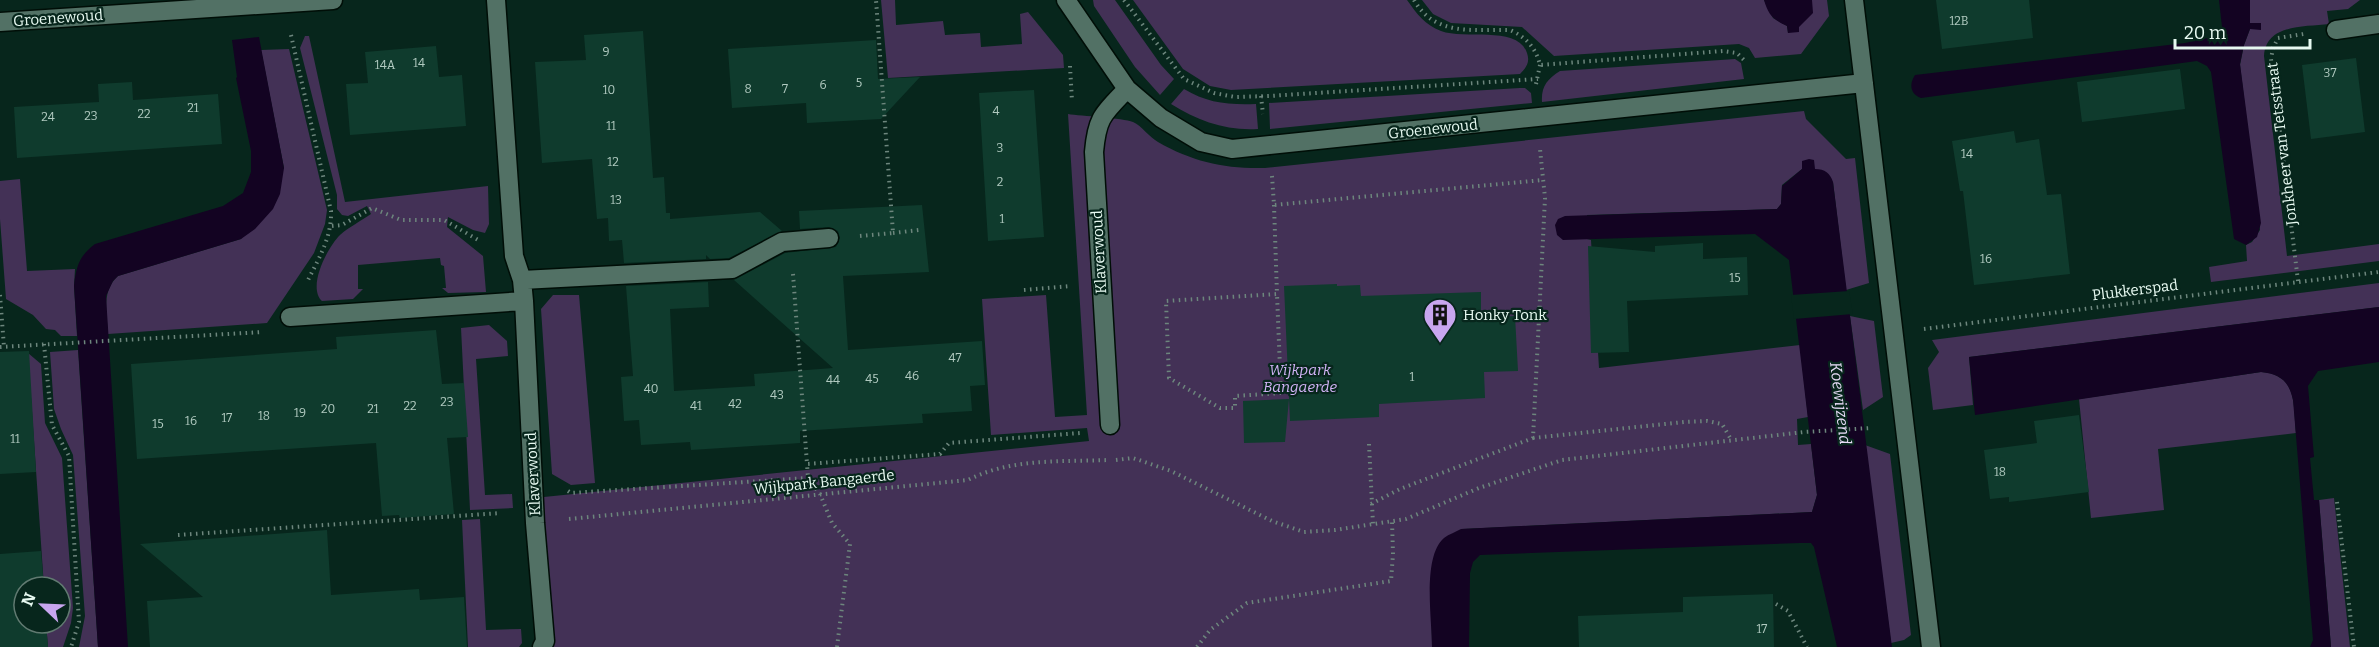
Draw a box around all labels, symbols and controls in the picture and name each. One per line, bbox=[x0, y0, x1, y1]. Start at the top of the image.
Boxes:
street label: Groenewoud bbox=[12, 6, 104, 30]
scale bar bbox=[2175, 12, 2310, 50]
house number: 12B bbox=[1949, 14, 1969, 28]
text: 20 m bbox=[2184, 22, 2226, 44]
house number: 9 bbox=[602, 45, 610, 59]
house number: 14 bbox=[413, 56, 425, 70]
house number: 14A bbox=[375, 58, 396, 72]
street label: Jonkheer van Tetsstraat bbox=[2263, 61, 2301, 228]
house number: 37 bbox=[2324, 66, 2336, 80]
house number: 5 bbox=[856, 76, 862, 90]
house number: 6 bbox=[819, 78, 827, 92]
house number: 8 bbox=[744, 82, 752, 96]
house number: 7 bbox=[782, 82, 788, 96]
house number: 10 bbox=[603, 83, 615, 97]
house number: 21 bbox=[187, 101, 199, 115]
house number: 4 bbox=[992, 104, 1000, 118]
house number: 22 bbox=[137, 107, 151, 121]
house number: 23 bbox=[84, 109, 98, 123]
house number: 24 bbox=[41, 110, 55, 124]
street label: Groenewoud bbox=[1387, 115, 1479, 143]
house number: 11 bbox=[606, 119, 616, 133]
house number: 3 bbox=[997, 141, 1004, 155]
house number: 14 bbox=[1961, 147, 1973, 161]
house number: 12 bbox=[607, 155, 619, 169]
house number: 2 bbox=[997, 175, 1003, 189]
house number: 13 bbox=[610, 193, 622, 207]
street label: Klaverwoud bbox=[1088, 210, 1110, 294]
house number: 1 bbox=[1000, 212, 1005, 226]
house number: 16 bbox=[1980, 252, 1992, 266]
house number: 15 bbox=[1729, 271, 1741, 285]
street label: Plukkerspad bbox=[2091, 276, 2179, 304]
building icon: Honky Tonk bbox=[1422, 297, 1458, 344]
place label: Honky Tonk bbox=[1463, 306, 1547, 324]
house number: 47 bbox=[949, 351, 961, 365]
park label: Wijkpark Bangaerde bbox=[1263, 361, 1338, 396]
water label: Koewijzend bbox=[1826, 361, 1855, 446]
house number: 46 bbox=[905, 369, 919, 383]
house number: 1 bbox=[1410, 370, 1415, 384]
house number: 45 bbox=[865, 372, 879, 386]
house number: 44 bbox=[826, 373, 840, 387]
house number: 40 bbox=[644, 382, 658, 396]
house number: 43 bbox=[770, 388, 784, 402]
house number: 23 bbox=[440, 395, 454, 409]
house number: 42 bbox=[728, 397, 742, 411]
house number: 22 bbox=[403, 399, 417, 413]
house number: 41 bbox=[690, 399, 702, 413]
house number: 20 bbox=[321, 402, 335, 416]
house number: 21 bbox=[367, 402, 379, 416]
house number: 19 bbox=[294, 406, 306, 420]
house number: 18 bbox=[258, 409, 270, 423]
house number: 17 bbox=[222, 411, 232, 425]
house number: 16 bbox=[185, 414, 197, 428]
house number: 15 bbox=[152, 417, 164, 431]
house number: 11 bbox=[10, 432, 20, 446]
street label: Klaverwoud bbox=[522, 432, 544, 516]
house number: 18 bbox=[1994, 465, 2006, 479]
street label: Wijkpark Bangaerde bbox=[753, 466, 895, 498]
north arrow bbox=[12, 575, 72, 635]
text: N bbox=[17, 590, 40, 609]
house number: 17 bbox=[1757, 622, 1767, 636]

